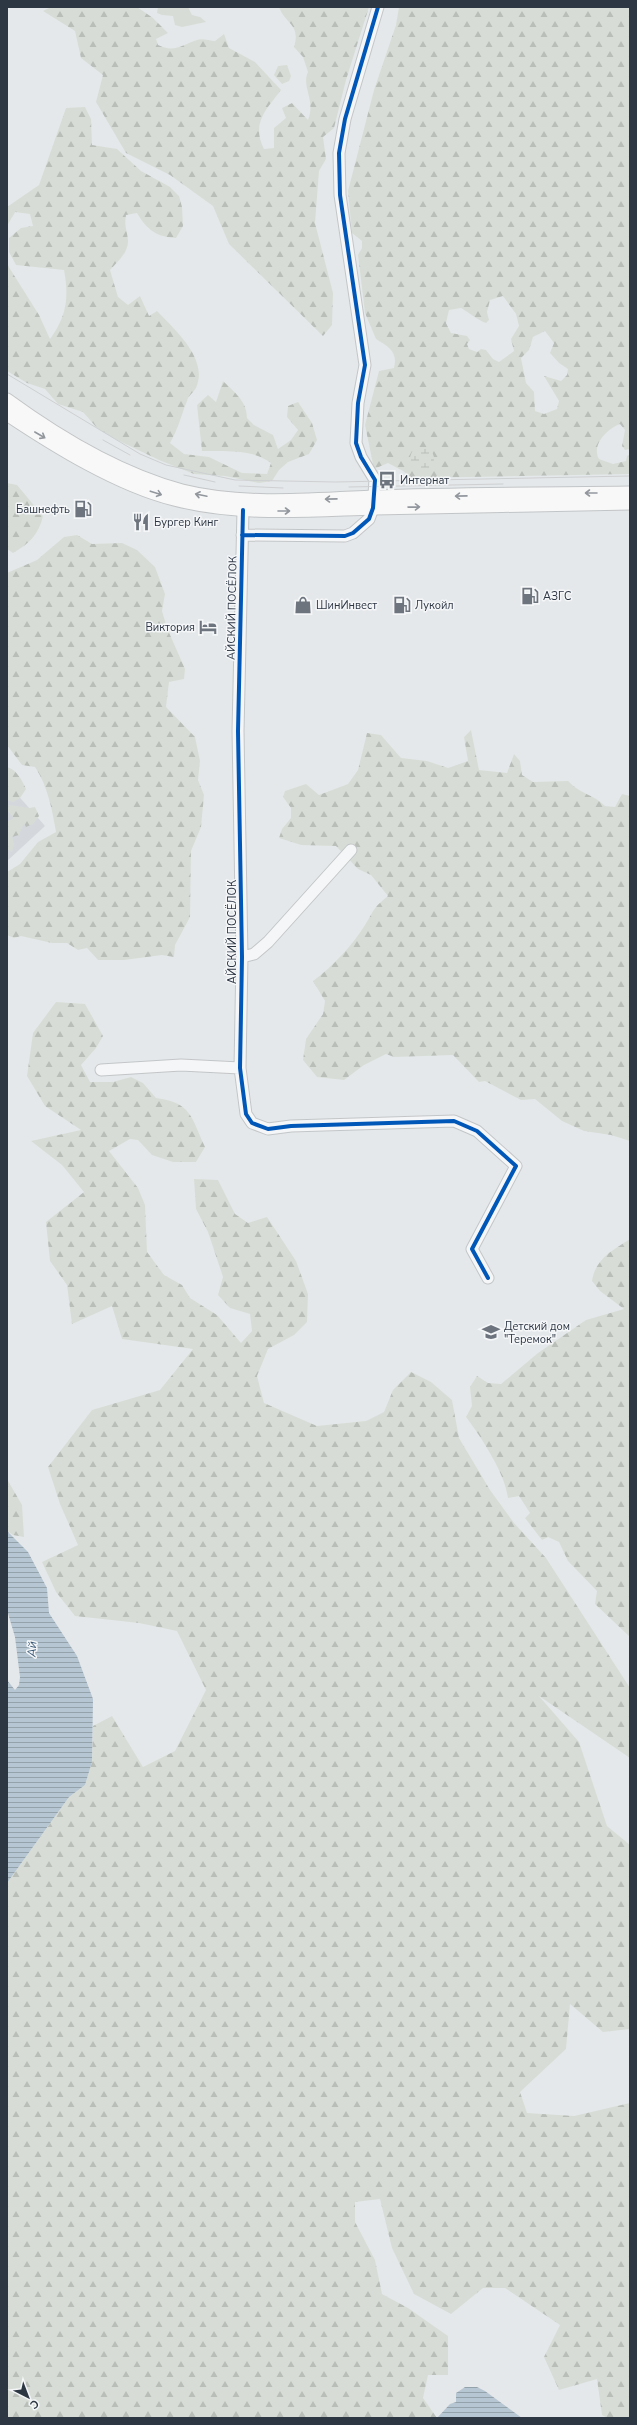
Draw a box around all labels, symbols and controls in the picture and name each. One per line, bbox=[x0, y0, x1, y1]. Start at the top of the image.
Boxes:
one-way arrow bbox=[34, 431, 46, 439]
bus stop icon: Интернат bbox=[377, 470, 397, 490]
place label: Интернат bbox=[400, 473, 449, 488]
one-way arrow bbox=[585, 489, 598, 497]
one-way arrow bbox=[149, 490, 161, 498]
one-way arrow bbox=[195, 490, 208, 498]
one-way arrow bbox=[455, 492, 468, 500]
one-way arrow bbox=[325, 495, 338, 503]
fuel station icon: Башнефть bbox=[73, 499, 93, 519]
place label: Башнефть bbox=[16, 502, 70, 517]
one-way arrow bbox=[407, 503, 420, 511]
one-way arrow bbox=[277, 507, 290, 515]
restaurant icon: Бургер Кинг bbox=[131, 512, 151, 532]
place label: Бургер Кинг bbox=[154, 515, 219, 530]
street label: АЙСКИЙ ПОСЁЛОК bbox=[224, 556, 240, 660]
fuel station icon: АЗГС bbox=[520, 586, 540, 606]
place label: АЗГС bbox=[543, 589, 571, 604]
shop icon: ШинИнвест bbox=[293, 595, 313, 615]
fuel station icon: Лукойл bbox=[392, 595, 412, 615]
place label: ШинИнвест bbox=[316, 598, 377, 613]
place label: Лукойл bbox=[415, 598, 454, 613]
hotel icon: Виктория bbox=[198, 617, 218, 637]
place label: Виктория bbox=[145, 620, 195, 635]
street label: АЙСКИЙ ПОСЁЛОК bbox=[225, 880, 240, 984]
place label: Детский дом "Теремок" bbox=[504, 1319, 570, 1347]
school or university icon: Детский дом "Теремок" bbox=[481, 1322, 501, 1342]
water label: Ай bbox=[23, 1641, 41, 1658]
north arrow bbox=[8, 2377, 48, 2417]
text: С bbox=[26, 2396, 42, 2412]

